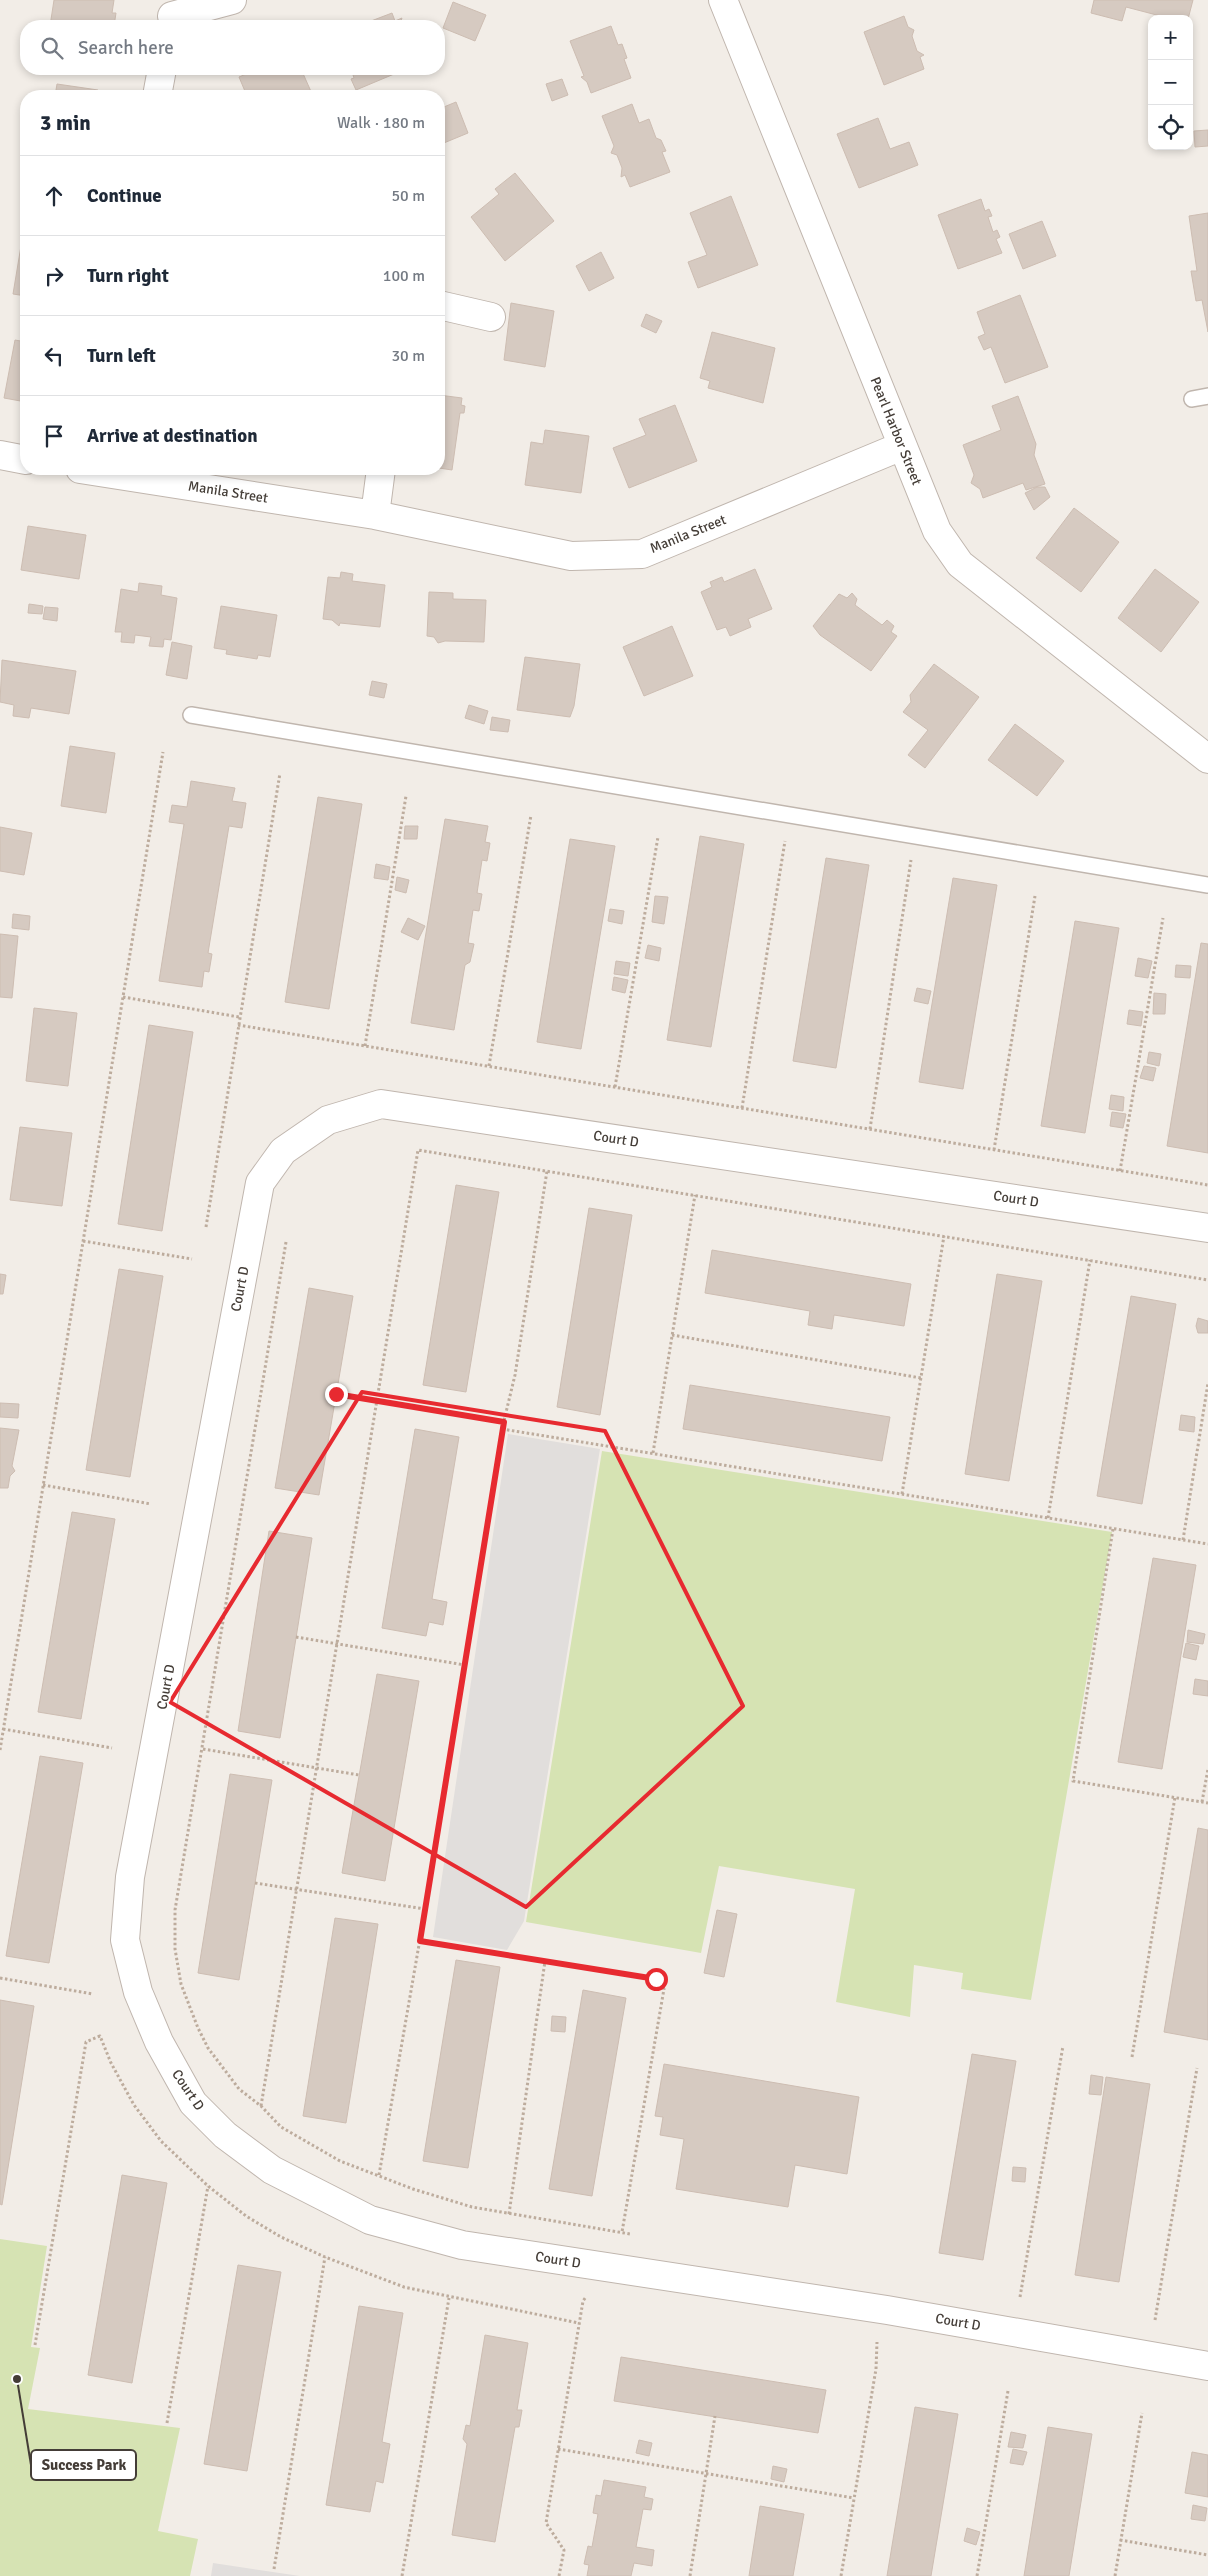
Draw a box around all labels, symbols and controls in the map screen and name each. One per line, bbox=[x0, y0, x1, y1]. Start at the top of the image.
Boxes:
map controls bbox=[1148, 15, 1193, 150]
button: + bbox=[1148, 15, 1193, 60]
search box bbox=[20, 20, 445, 75]
icon: search bbox=[38, 34, 66, 62]
text: Search here bbox=[78, 36, 174, 60]
button: − bbox=[1148, 60, 1193, 105]
button: locate bbox=[1148, 105, 1193, 150]
text: 3 min bbox=[40, 110, 91, 136]
text: Walk · 180 m bbox=[337, 113, 425, 133]
icon: ahead bbox=[40, 182, 68, 210]
text: Continue bbox=[87, 184, 162, 208]
text: 50 m bbox=[391, 186, 425, 206]
icon: right bbox=[40, 262, 68, 290]
text: Turn right bbox=[87, 264, 169, 288]
text: 100 m bbox=[383, 266, 425, 286]
icon: left bbox=[40, 342, 68, 370]
text: Turn left bbox=[87, 344, 156, 368]
text: 30 m bbox=[391, 346, 425, 366]
street label: Pearl Harbor Street bbox=[867, 374, 925, 488]
icon: arrive bbox=[40, 422, 68, 450]
text: Arrive at destination bbox=[87, 424, 258, 448]
street label: Manila Street bbox=[187, 477, 269, 507]
street label: Manila Street bbox=[647, 511, 729, 557]
street label: Court D bbox=[592, 1127, 640, 1151]
street label: Court D bbox=[992, 1187, 1040, 1211]
street label: Court D bbox=[227, 1265, 253, 1313]
route end bbox=[325, 1383, 348, 1406]
street label: Court D bbox=[153, 1663, 179, 1711]
route start bbox=[645, 1968, 668, 1991]
street label: Court D bbox=[168, 2066, 208, 2114]
street label: Court D bbox=[534, 2248, 582, 2272]
street label: Court D bbox=[934, 2310, 982, 2334]
callout: Success Park bbox=[31, 2450, 136, 2480]
text: Success Park bbox=[42, 2456, 126, 2474]

